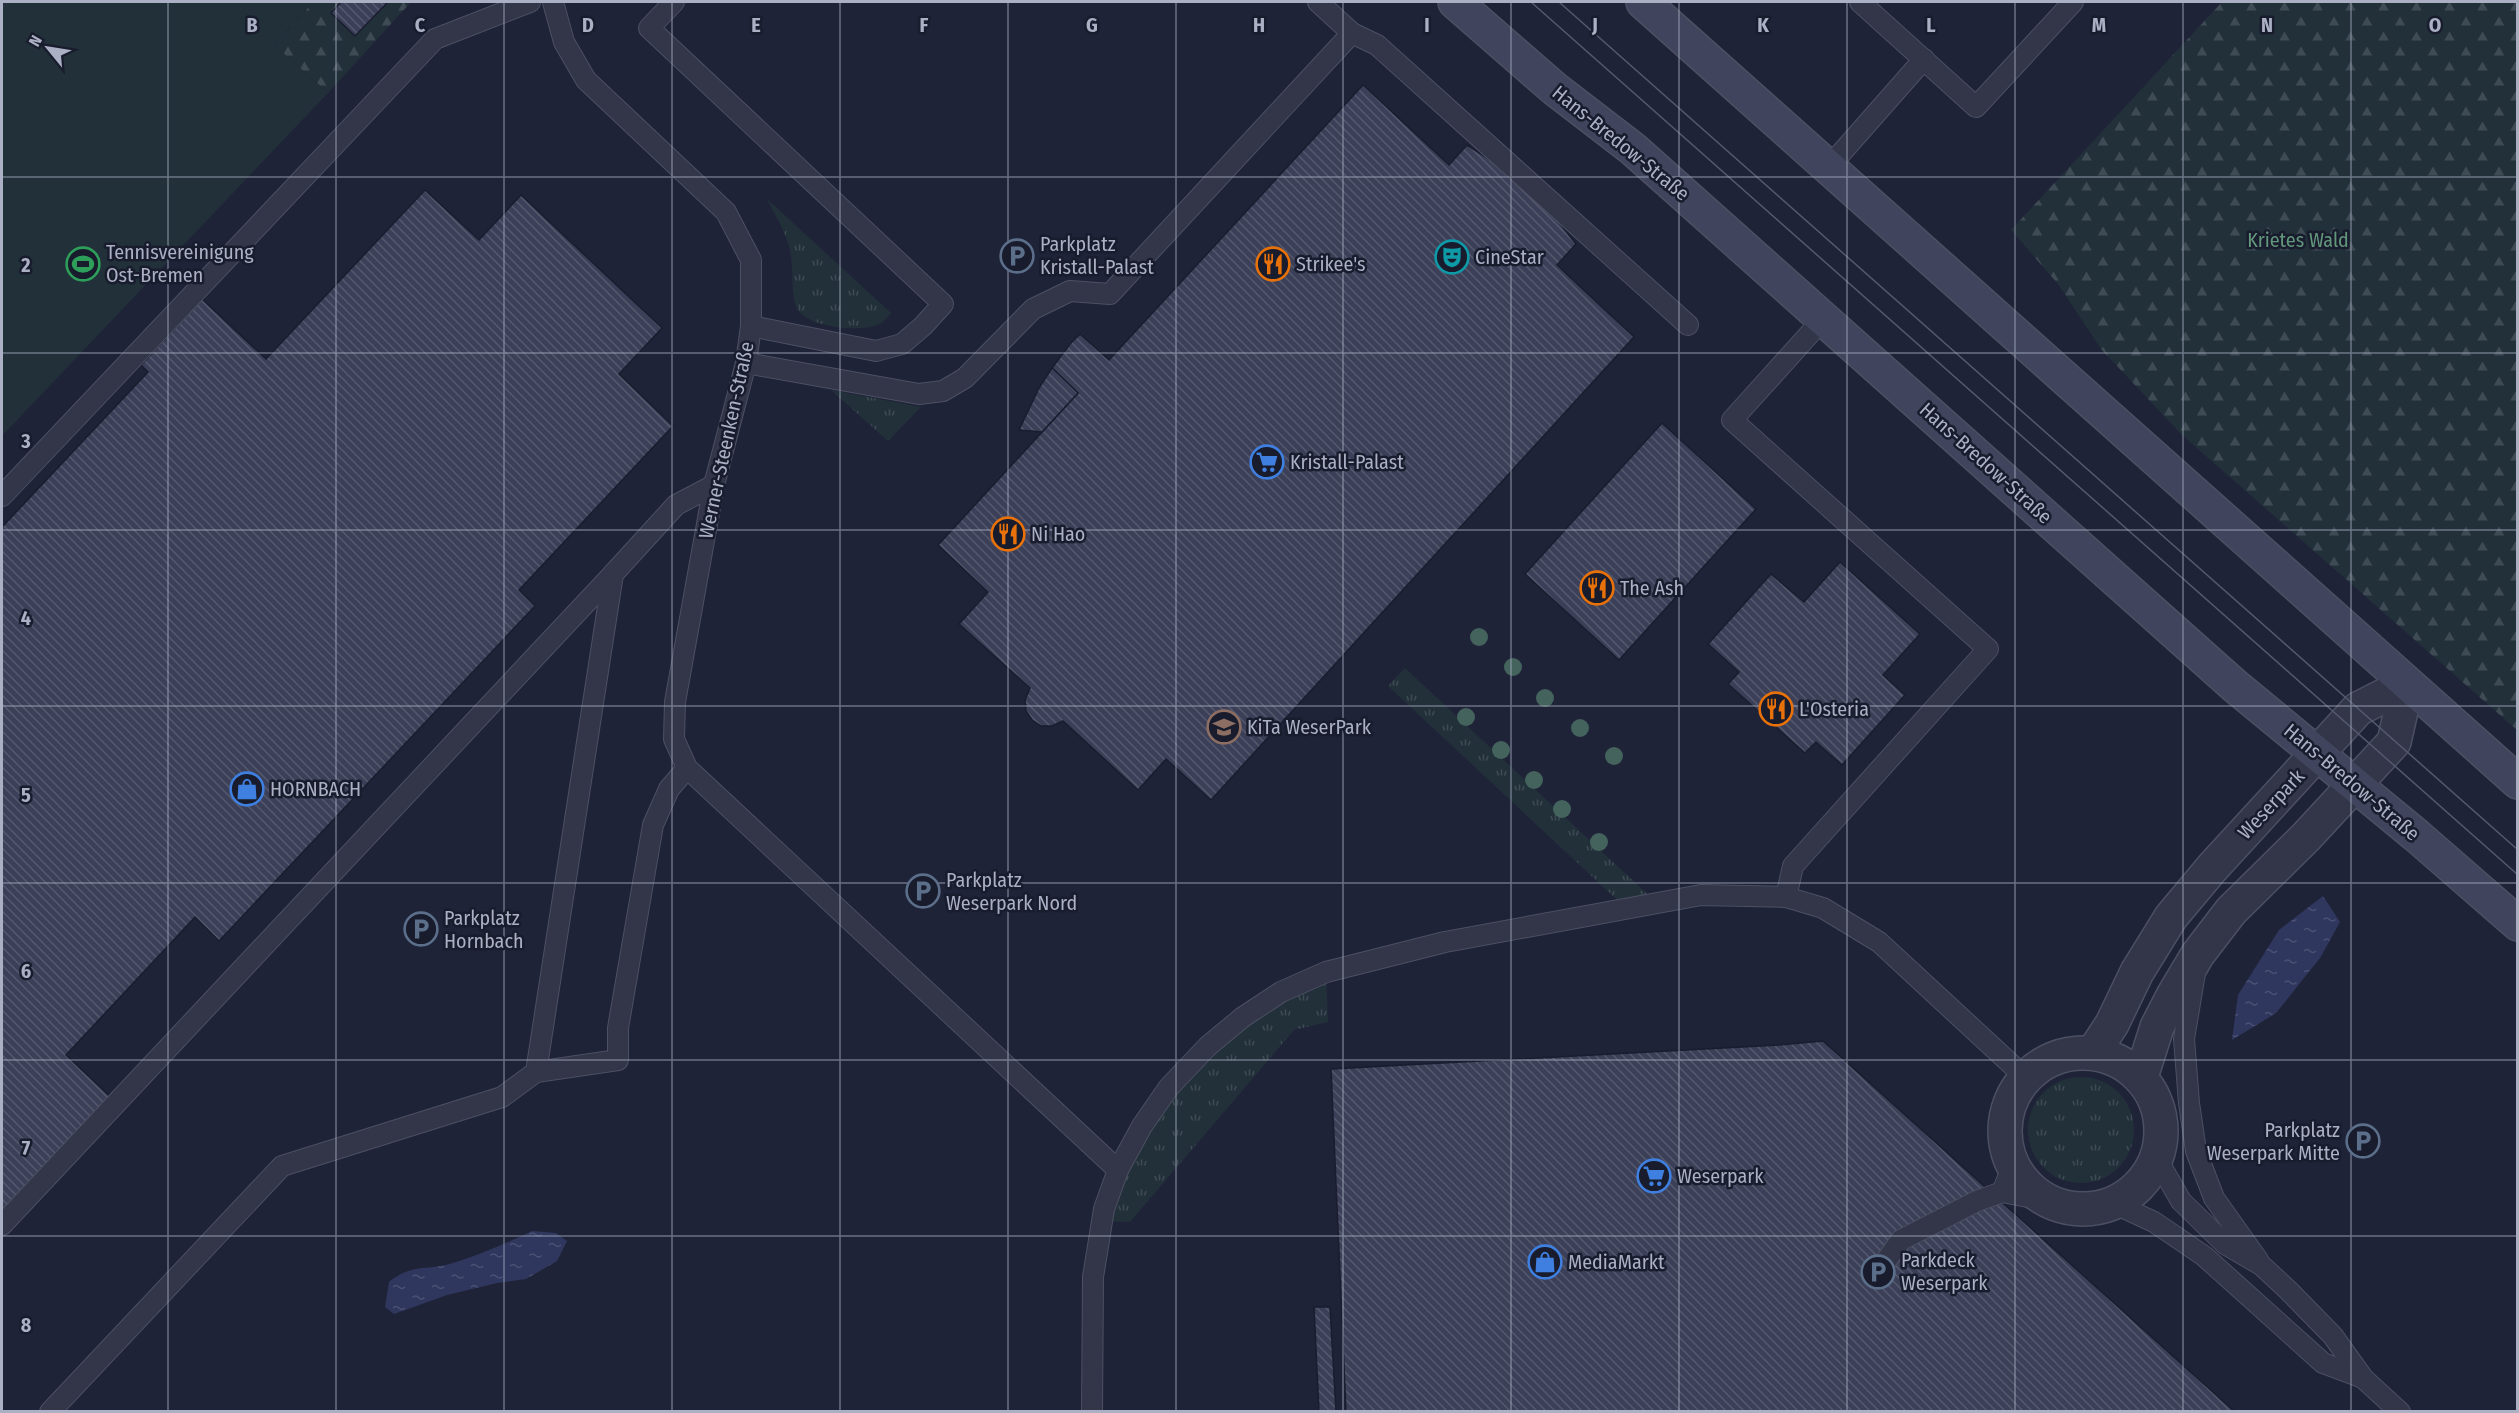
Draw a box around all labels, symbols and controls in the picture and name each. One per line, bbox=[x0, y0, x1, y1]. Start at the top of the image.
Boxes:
text: B bbox=[246, 13, 258, 37]
text: C bbox=[415, 13, 426, 37]
text: D bbox=[582, 13, 594, 37]
text: E bbox=[751, 13, 761, 37]
text: F bbox=[920, 13, 929, 37]
text: G bbox=[1086, 13, 1098, 37]
text: H bbox=[1253, 13, 1265, 37]
text: I bbox=[1424, 13, 1430, 37]
text: J bbox=[1591, 13, 1598, 37]
text: K bbox=[1757, 13, 1769, 37]
text: L bbox=[1926, 13, 1936, 37]
text: M bbox=[2092, 13, 2106, 37]
text: N bbox=[2261, 13, 2273, 37]
text: O bbox=[2429, 13, 2441, 37]
north arrow bbox=[18, 18, 78, 78]
text: N bbox=[25, 32, 46, 50]
street label: Hans-Bredow-Straße bbox=[1548, 80, 1694, 206]
park label: Krietes Wald bbox=[2247, 228, 2349, 252]
place label: Parkplatz Kristall-Palast bbox=[1040, 232, 1154, 279]
parking icon: Parkplatz Kristall-Palast bbox=[999, 238, 1035, 274]
theatre icon: CineStar bbox=[1434, 239, 1470, 275]
place label: Tennisvereinigung Ost-Bremen bbox=[106, 240, 254, 287]
place label: CineStar bbox=[1475, 245, 1544, 269]
sports icon: Tennisvereinigung Ost-Bremen bbox=[65, 246, 101, 282]
restaurant icon: Strikee's bbox=[1255, 246, 1291, 282]
place label: Strikee's bbox=[1296, 252, 1366, 276]
text: 2 bbox=[20, 253, 31, 277]
street label: Werner-Steenken-Straße bbox=[693, 339, 759, 541]
street label: Hans-Bredow-Straße bbox=[1915, 397, 2057, 529]
text: 3 bbox=[20, 429, 31, 453]
supermarket icon: Kristall-Palast bbox=[1249, 444, 1285, 480]
place label: Kristall-Palast bbox=[1290, 450, 1404, 474]
restaurant icon: Ni Hao bbox=[990, 516, 1026, 552]
place label: Ni Hao bbox=[1031, 522, 1085, 546]
restaurant icon: The Ash bbox=[1579, 570, 1615, 606]
place label: The Ash bbox=[1620, 576, 1684, 600]
text: 4 bbox=[21, 606, 31, 630]
restaurant icon: L'Osteria bbox=[1758, 691, 1794, 727]
place label: L'Osteria bbox=[1799, 697, 1869, 721]
school or university icon: KiTa WeserPark bbox=[1206, 709, 1242, 745]
place label: KiTa WeserPark bbox=[1247, 715, 1372, 739]
street label: Hans-Bredow-Straße bbox=[2279, 718, 2425, 846]
street label: Weserpark bbox=[2233, 764, 2310, 844]
shop icon: HORNBACH bbox=[229, 771, 265, 807]
place label: HORNBACH bbox=[270, 777, 361, 801]
text: 5 bbox=[21, 783, 31, 807]
place label: Parkplatz Weserpark Nord bbox=[946, 868, 1077, 915]
parking icon: Parkplatz Weserpark Nord bbox=[905, 873, 941, 909]
place label: Parkplatz Hornbach bbox=[444, 906, 524, 953]
parking icon: Parkplatz Hornbach bbox=[403, 911, 439, 947]
text: 6 bbox=[21, 959, 31, 983]
place label: Parkplatz Weserpark Mitte bbox=[2207, 1118, 2340, 1165]
parking icon: Parkplatz Weserpark Mitte bbox=[2345, 1123, 2381, 1159]
text: 7 bbox=[22, 1136, 31, 1160]
supermarket icon: Weserpark bbox=[1636, 1158, 1672, 1194]
place label: Weserpark bbox=[1677, 1164, 1764, 1188]
shop icon: MediaMarkt bbox=[1527, 1244, 1563, 1280]
place label: Parkdeck Weserpark bbox=[1901, 1248, 1988, 1295]
place label: MediaMarkt bbox=[1568, 1250, 1665, 1274]
parking icon: Parkdeck Weserpark bbox=[1860, 1254, 1896, 1290]
text: 8 bbox=[21, 1313, 32, 1337]

